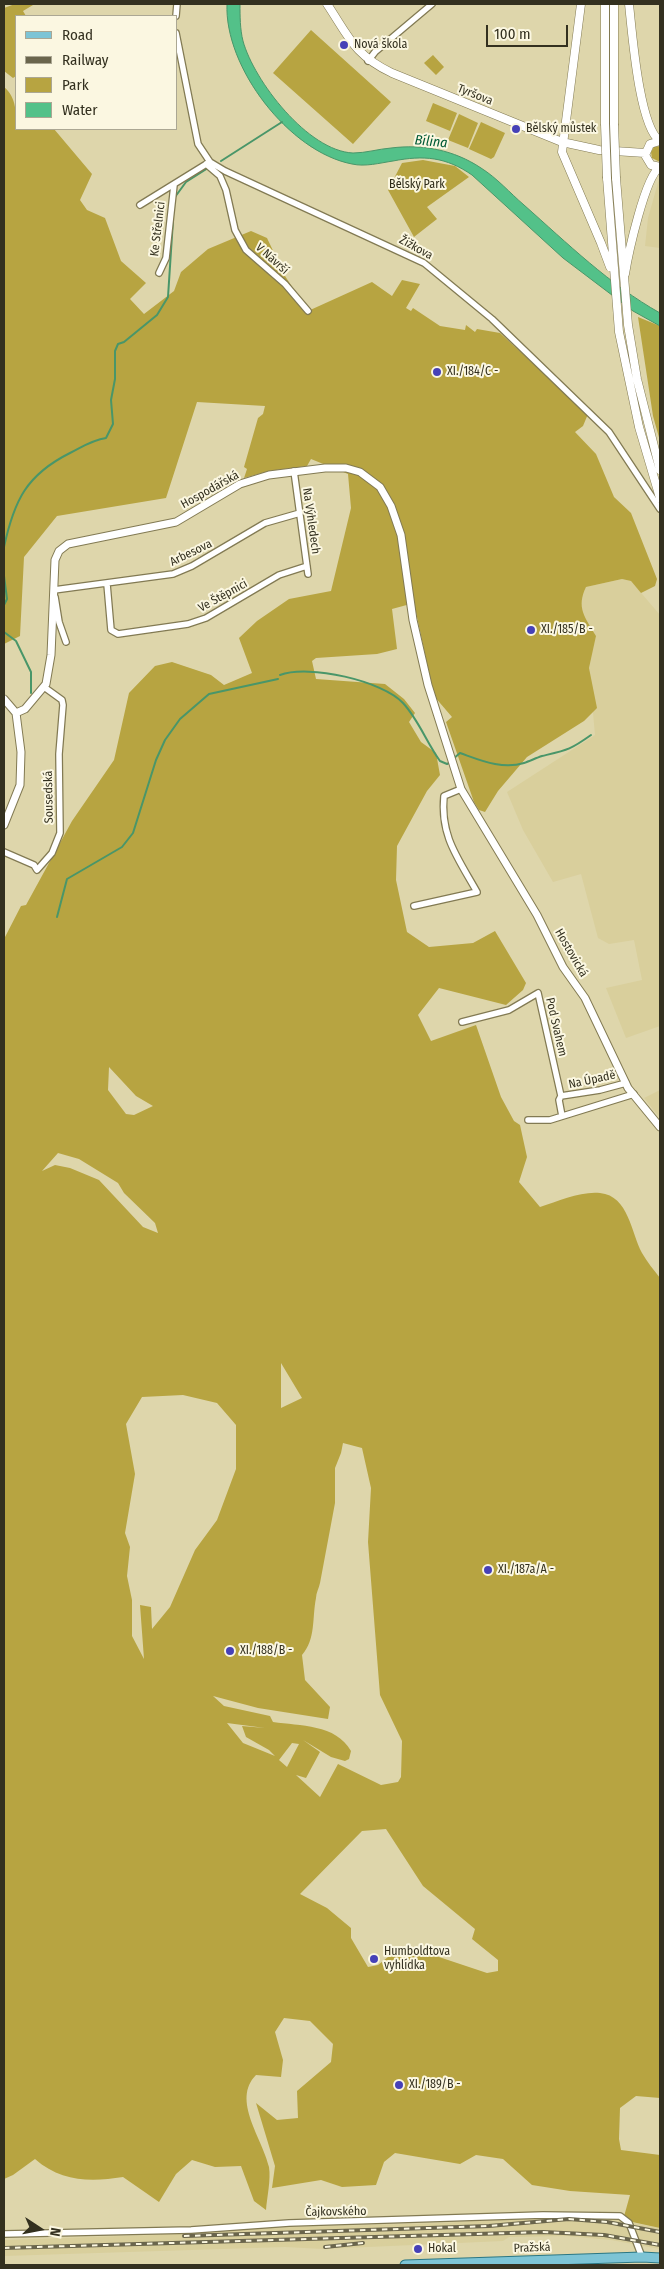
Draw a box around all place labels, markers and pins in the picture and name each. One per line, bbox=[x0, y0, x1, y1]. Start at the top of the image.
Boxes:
place label: Nová škola bbox=[354, 38, 407, 52]
marker: Nová škola bbox=[338, 39, 350, 51]
place label: Bělský můstek bbox=[526, 122, 596, 136]
marker: Bělský můstek bbox=[510, 123, 522, 135]
place label: XI./184/C - bbox=[447, 365, 498, 379]
marker: XI./184/C - bbox=[431, 366, 443, 378]
place label: XI./185/B - bbox=[541, 623, 593, 637]
marker: XI./185/B - bbox=[525, 624, 537, 636]
place label: XI./187a/A - bbox=[498, 1563, 554, 1577]
marker: XI./187a/A - bbox=[482, 1564, 494, 1576]
place label: XI./188/B - bbox=[240, 1644, 293, 1658]
marker: XI./188/B - bbox=[224, 1645, 236, 1657]
place label: Humboldtova vyhlídka bbox=[384, 1945, 450, 1973]
marker: Humboldtova vyhlídka bbox=[368, 1953, 380, 1965]
place label: XI./189/B - bbox=[409, 2078, 461, 2092]
marker: XI./189/B - bbox=[393, 2079, 405, 2091]
place label: Hokal bbox=[428, 2242, 456, 2256]
marker: Hokal bbox=[412, 2243, 424, 2255]

